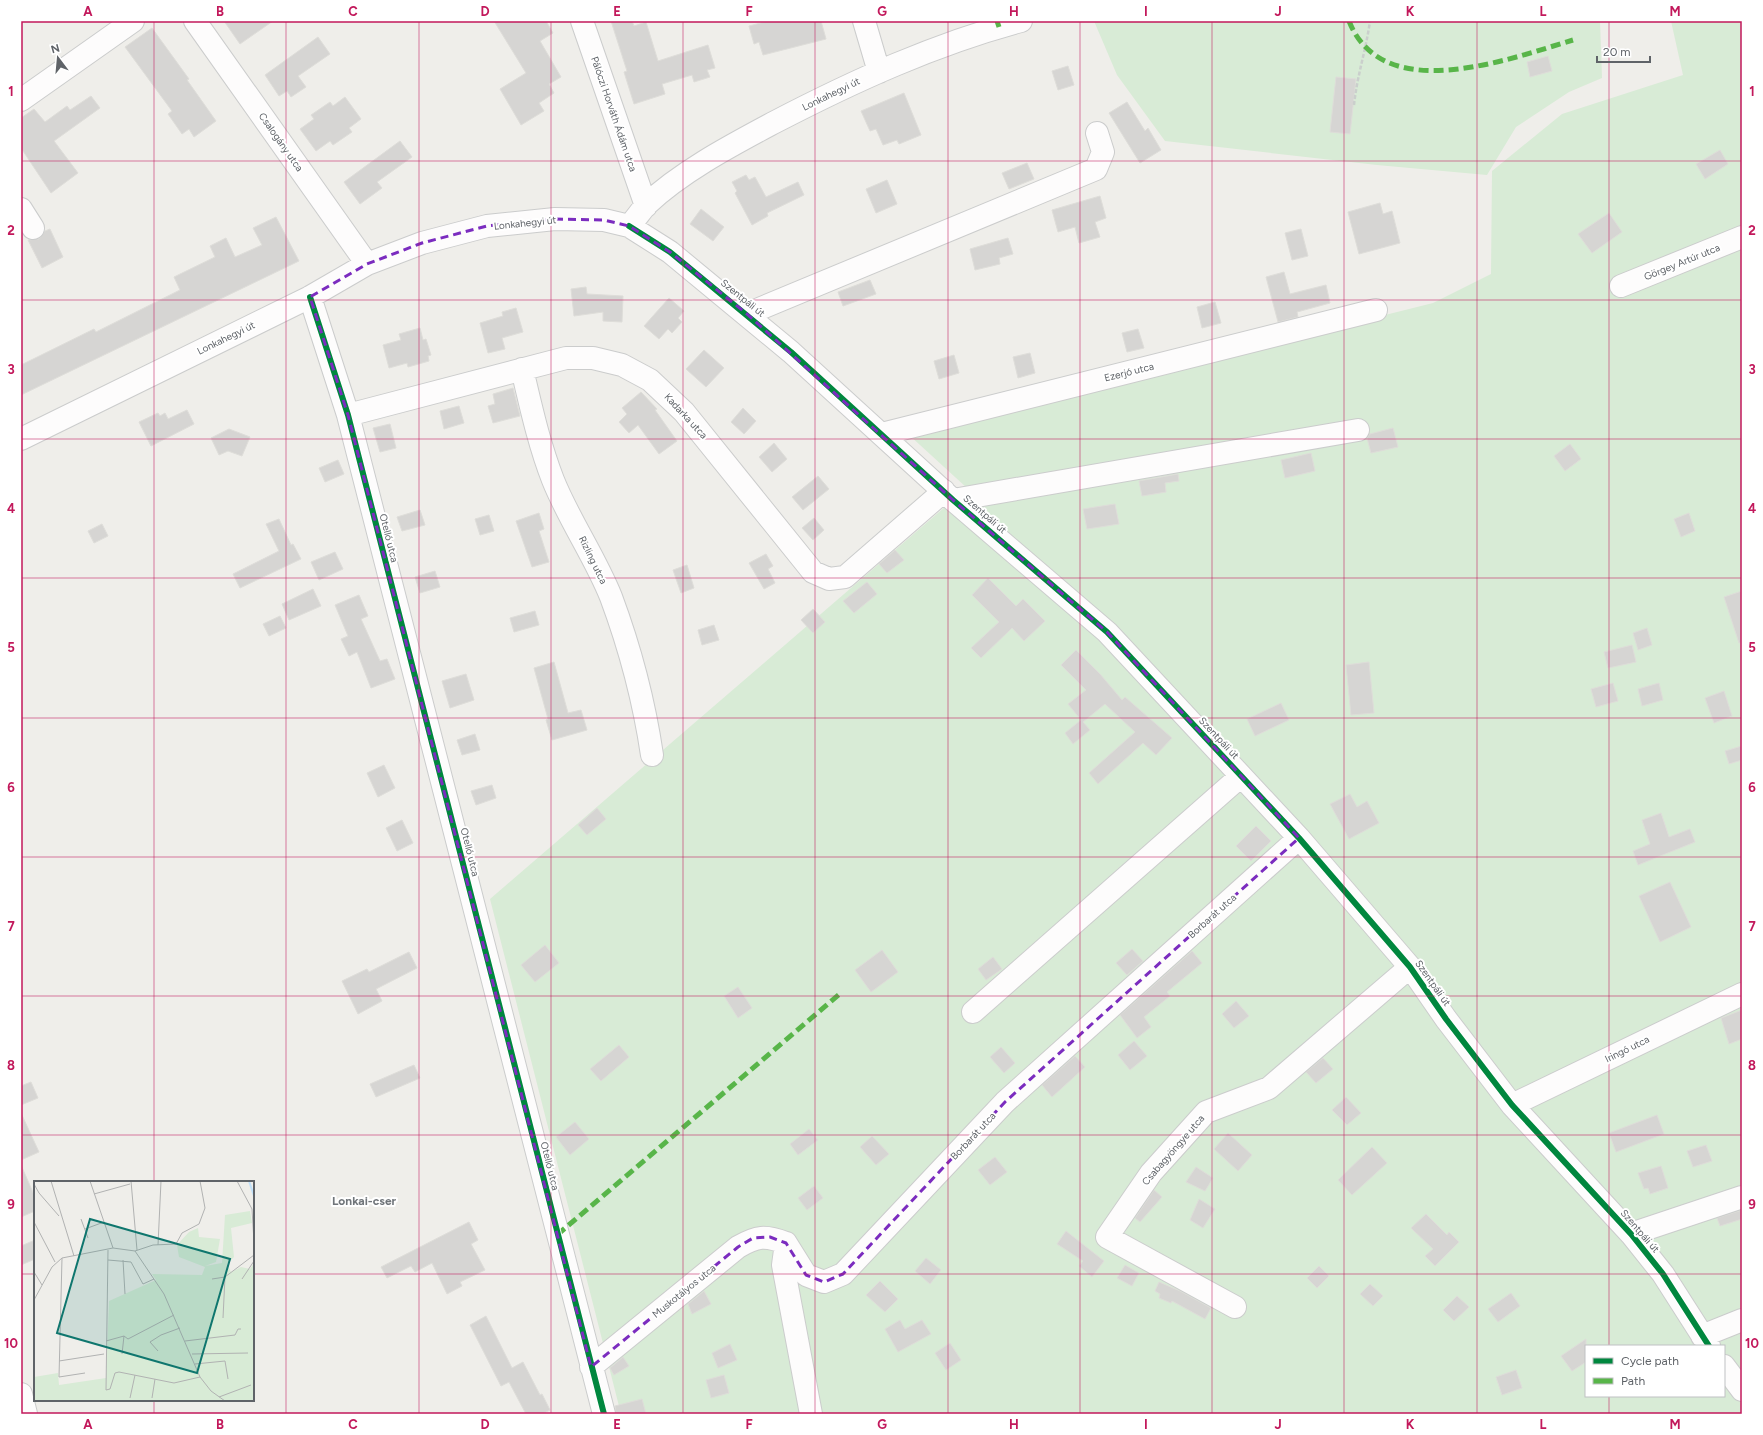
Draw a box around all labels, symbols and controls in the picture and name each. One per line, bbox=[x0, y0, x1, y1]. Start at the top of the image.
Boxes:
text: A bbox=[83, 4, 93, 19]
text: B bbox=[216, 4, 224, 19]
text: C bbox=[348, 4, 358, 19]
text: D bbox=[480, 4, 490, 19]
text: E bbox=[613, 4, 621, 19]
text: F bbox=[745, 4, 753, 19]
text: G bbox=[877, 4, 887, 19]
text: H bbox=[1009, 4, 1019, 19]
text: I bbox=[1144, 4, 1148, 19]
text: J bbox=[1274, 4, 1282, 19]
text: K bbox=[1406, 4, 1415, 19]
text: L bbox=[1540, 4, 1547, 19]
text: M bbox=[1669, 4, 1681, 19]
north arrow bbox=[38, 38, 78, 78]
scale bar bbox=[1597, 38, 1650, 64]
text: N bbox=[49, 41, 61, 56]
text: 20 m bbox=[1603, 45, 1631, 59]
street label: Pálóczi Horváth Ádám utca bbox=[588, 55, 640, 173]
street label: Lonkahegyi út bbox=[800, 74, 862, 114]
text: 1 bbox=[8, 84, 14, 99]
text: 1 bbox=[1749, 84, 1755, 99]
street label: Csalogány utca bbox=[256, 110, 306, 174]
street label: Lonkahegyi út bbox=[493, 213, 557, 233]
text: 2 bbox=[7, 223, 15, 238]
text: 2 bbox=[1748, 223, 1756, 238]
street label: Görgey Artúr utca bbox=[1642, 241, 1722, 283]
street label: Szentpáli út bbox=[718, 276, 768, 320]
street label: Lonkahegyi út bbox=[195, 318, 257, 358]
street label: Ezerjó utca bbox=[1103, 360, 1155, 384]
text: 3 bbox=[7, 362, 15, 377]
text: 3 bbox=[1748, 362, 1756, 377]
street label: Kadarka utca bbox=[662, 390, 710, 442]
street label: Szentpáli út bbox=[961, 492, 1010, 537]
text: 4 bbox=[7, 501, 15, 516]
text: 4 bbox=[1748, 501, 1756, 516]
street label: Otelló utca bbox=[377, 512, 401, 564]
street label: Rizling utca bbox=[576, 534, 610, 586]
text: 5 bbox=[7, 640, 15, 655]
text: 5 bbox=[1748, 640, 1756, 655]
street label: Szentpáli út bbox=[1196, 714, 1242, 762]
text: 6 bbox=[7, 780, 15, 795]
text: 6 bbox=[1748, 780, 1756, 795]
street label: Otelló utca bbox=[458, 826, 482, 878]
street label: Borbarát utca bbox=[1185, 891, 1239, 941]
text: 7 bbox=[7, 919, 15, 934]
text: 7 bbox=[1748, 919, 1756, 934]
street label: Szentpáli út bbox=[1412, 957, 1454, 1009]
street label: Iringó utca bbox=[1603, 1033, 1651, 1065]
text: 8 bbox=[7, 1058, 15, 1073]
text: 8 bbox=[1748, 1058, 1756, 1073]
street label: Borbarát utca bbox=[948, 1109, 998, 1163]
street label: Csabagyöngye utca bbox=[1139, 1112, 1207, 1188]
street label: Otelló utca bbox=[538, 1140, 562, 1192]
inset map bbox=[34, 1181, 254, 1401]
district label: Lonkai-cser bbox=[332, 1194, 397, 1208]
text: 9 bbox=[7, 1197, 15, 1212]
text: 9 bbox=[1748, 1197, 1756, 1212]
street label: Szentpáli út bbox=[1618, 1207, 1663, 1256]
street label: Muskotályos utca bbox=[650, 1261, 718, 1321]
text: 10 bbox=[4, 1336, 18, 1351]
text: 10 bbox=[1745, 1336, 1759, 1351]
legend bbox=[1585, 1345, 1725, 1397]
text: Cycle path bbox=[1621, 1354, 1679, 1368]
text: Path bbox=[1621, 1374, 1645, 1388]
text: A bbox=[83, 1417, 93, 1432]
text: B bbox=[216, 1417, 224, 1432]
text: C bbox=[348, 1417, 358, 1432]
text: D bbox=[480, 1417, 490, 1432]
text: E bbox=[613, 1417, 621, 1432]
text: F bbox=[745, 1417, 753, 1432]
text: G bbox=[877, 1417, 887, 1432]
text: H bbox=[1009, 1417, 1019, 1432]
text: I bbox=[1144, 1417, 1148, 1432]
text: J bbox=[1274, 1417, 1282, 1432]
text: K bbox=[1406, 1417, 1415, 1432]
text: L bbox=[1540, 1417, 1547, 1432]
text: M bbox=[1669, 1417, 1681, 1432]

